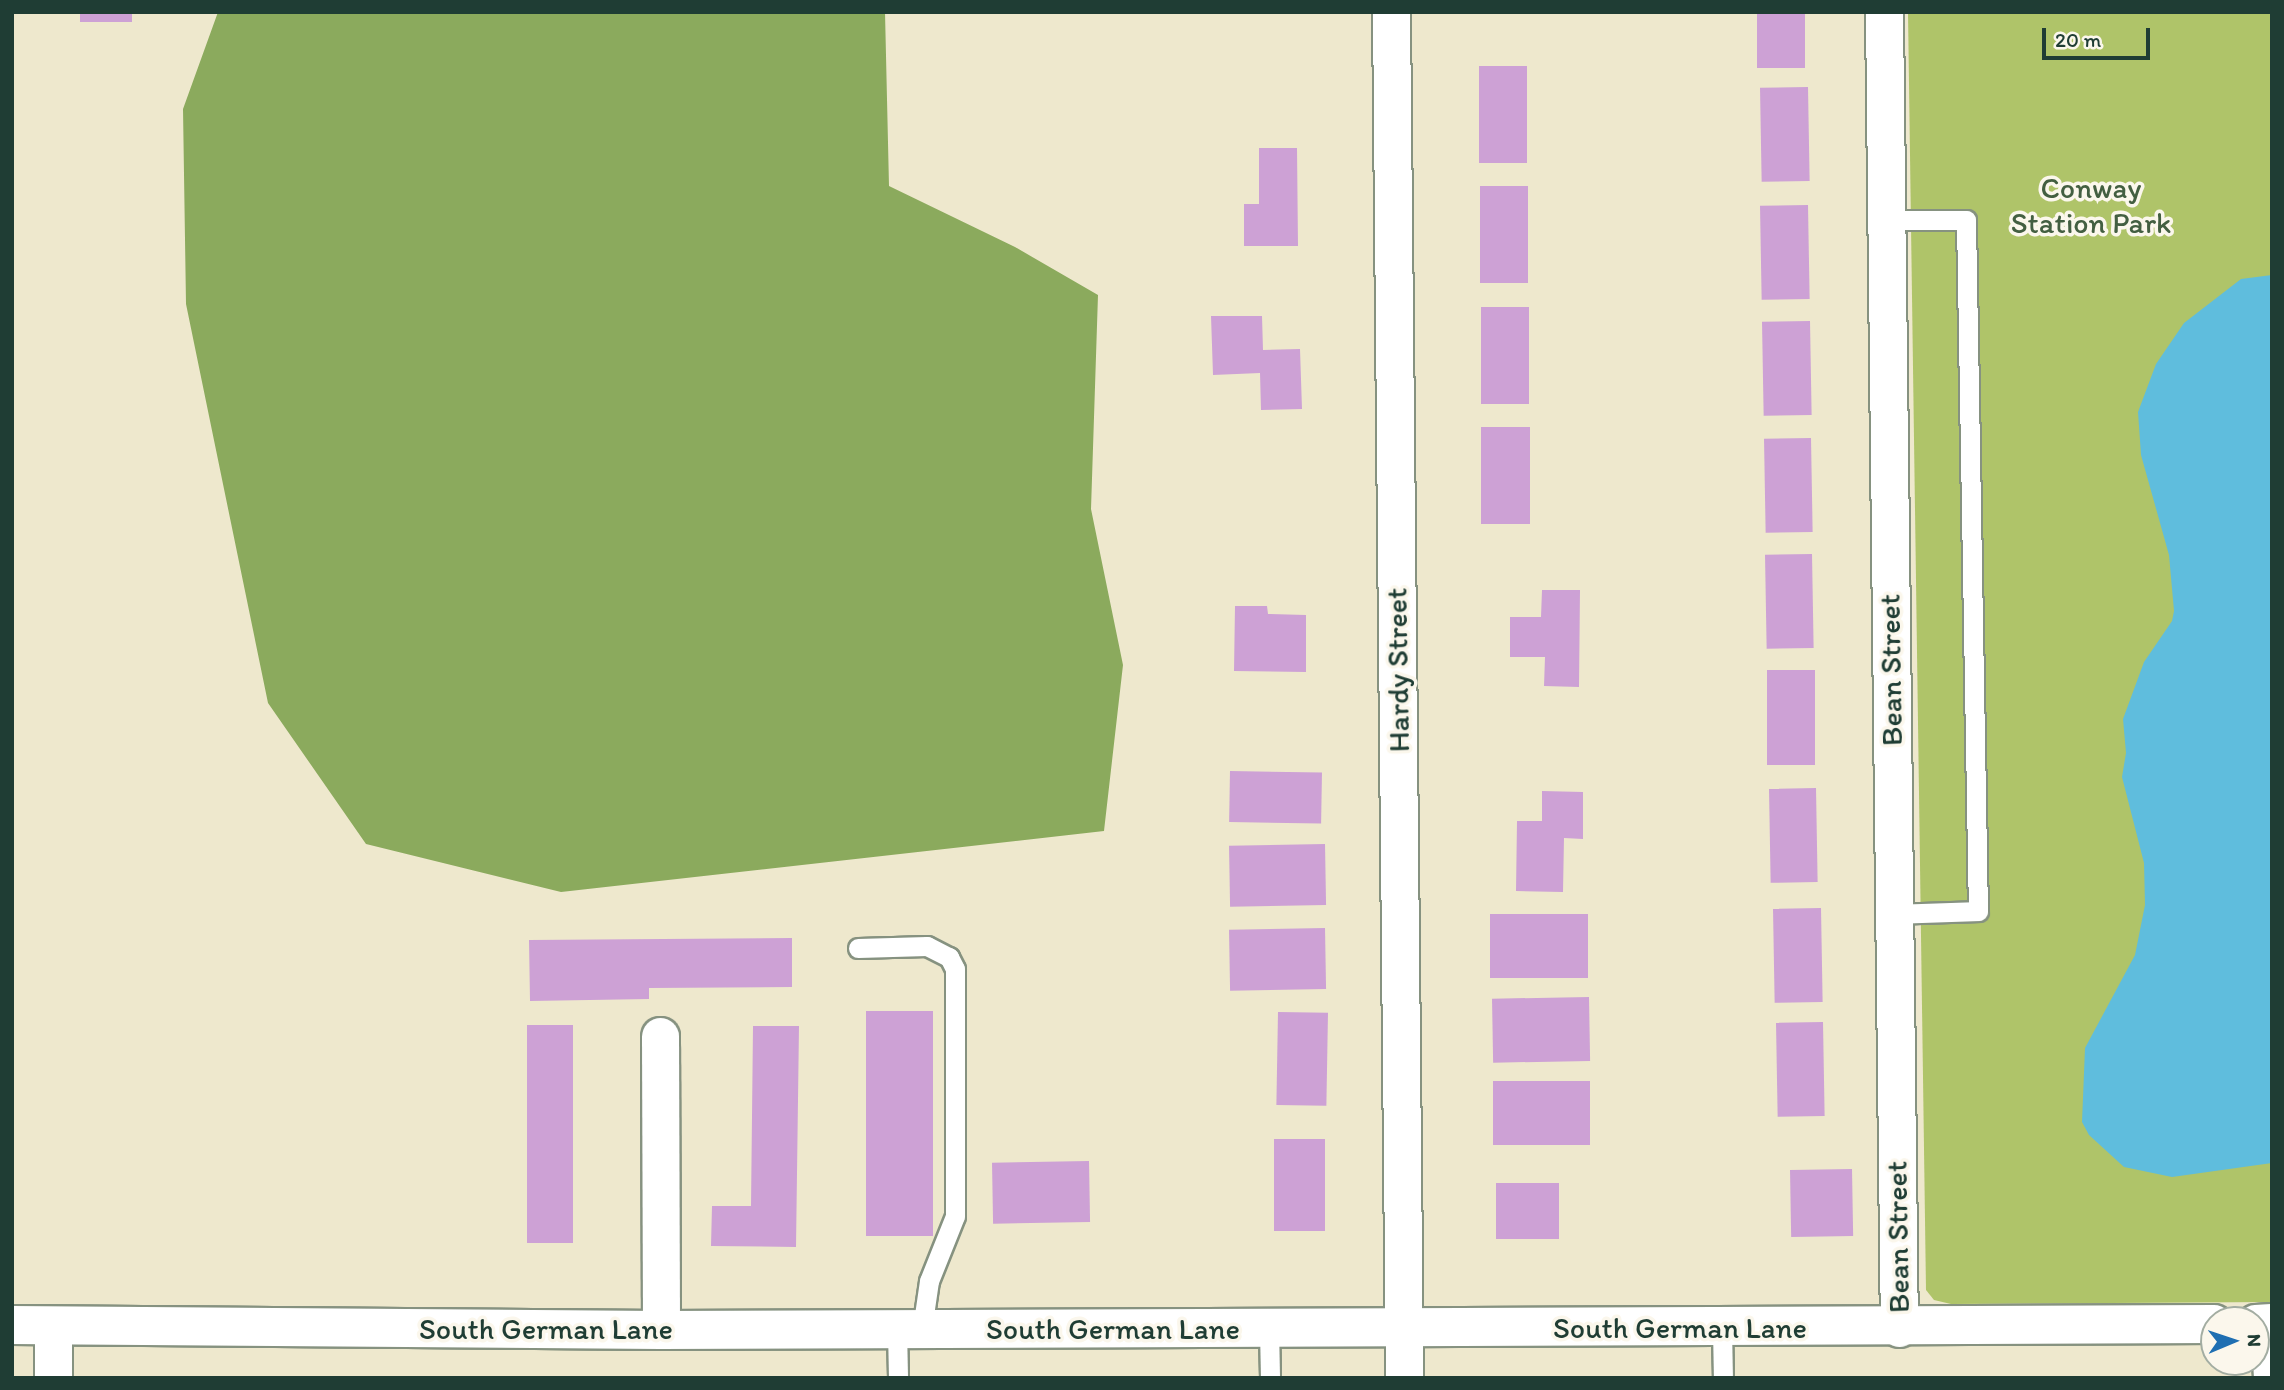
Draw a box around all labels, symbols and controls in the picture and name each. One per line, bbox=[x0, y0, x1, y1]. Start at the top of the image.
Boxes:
scale bar bbox=[2046, 14, 2154, 58]
text: 20 m bbox=[2055, 27, 2101, 52]
park label: Conway Station Park bbox=[2011, 170, 2171, 240]
street label: Hardy Street bbox=[1379, 587, 1417, 753]
street label: Bean Street bbox=[1872, 594, 1910, 746]
street label: Bean Street bbox=[1879, 1161, 1917, 1313]
north arrow bbox=[2200, 1306, 2270, 1376]
street label: South German Lane bbox=[1553, 1310, 1807, 1346]
street label: South German Lane bbox=[419, 1311, 673, 1347]
street label: South German Lane bbox=[986, 1311, 1240, 1347]
text: N bbox=[2243, 1334, 2266, 1347]

